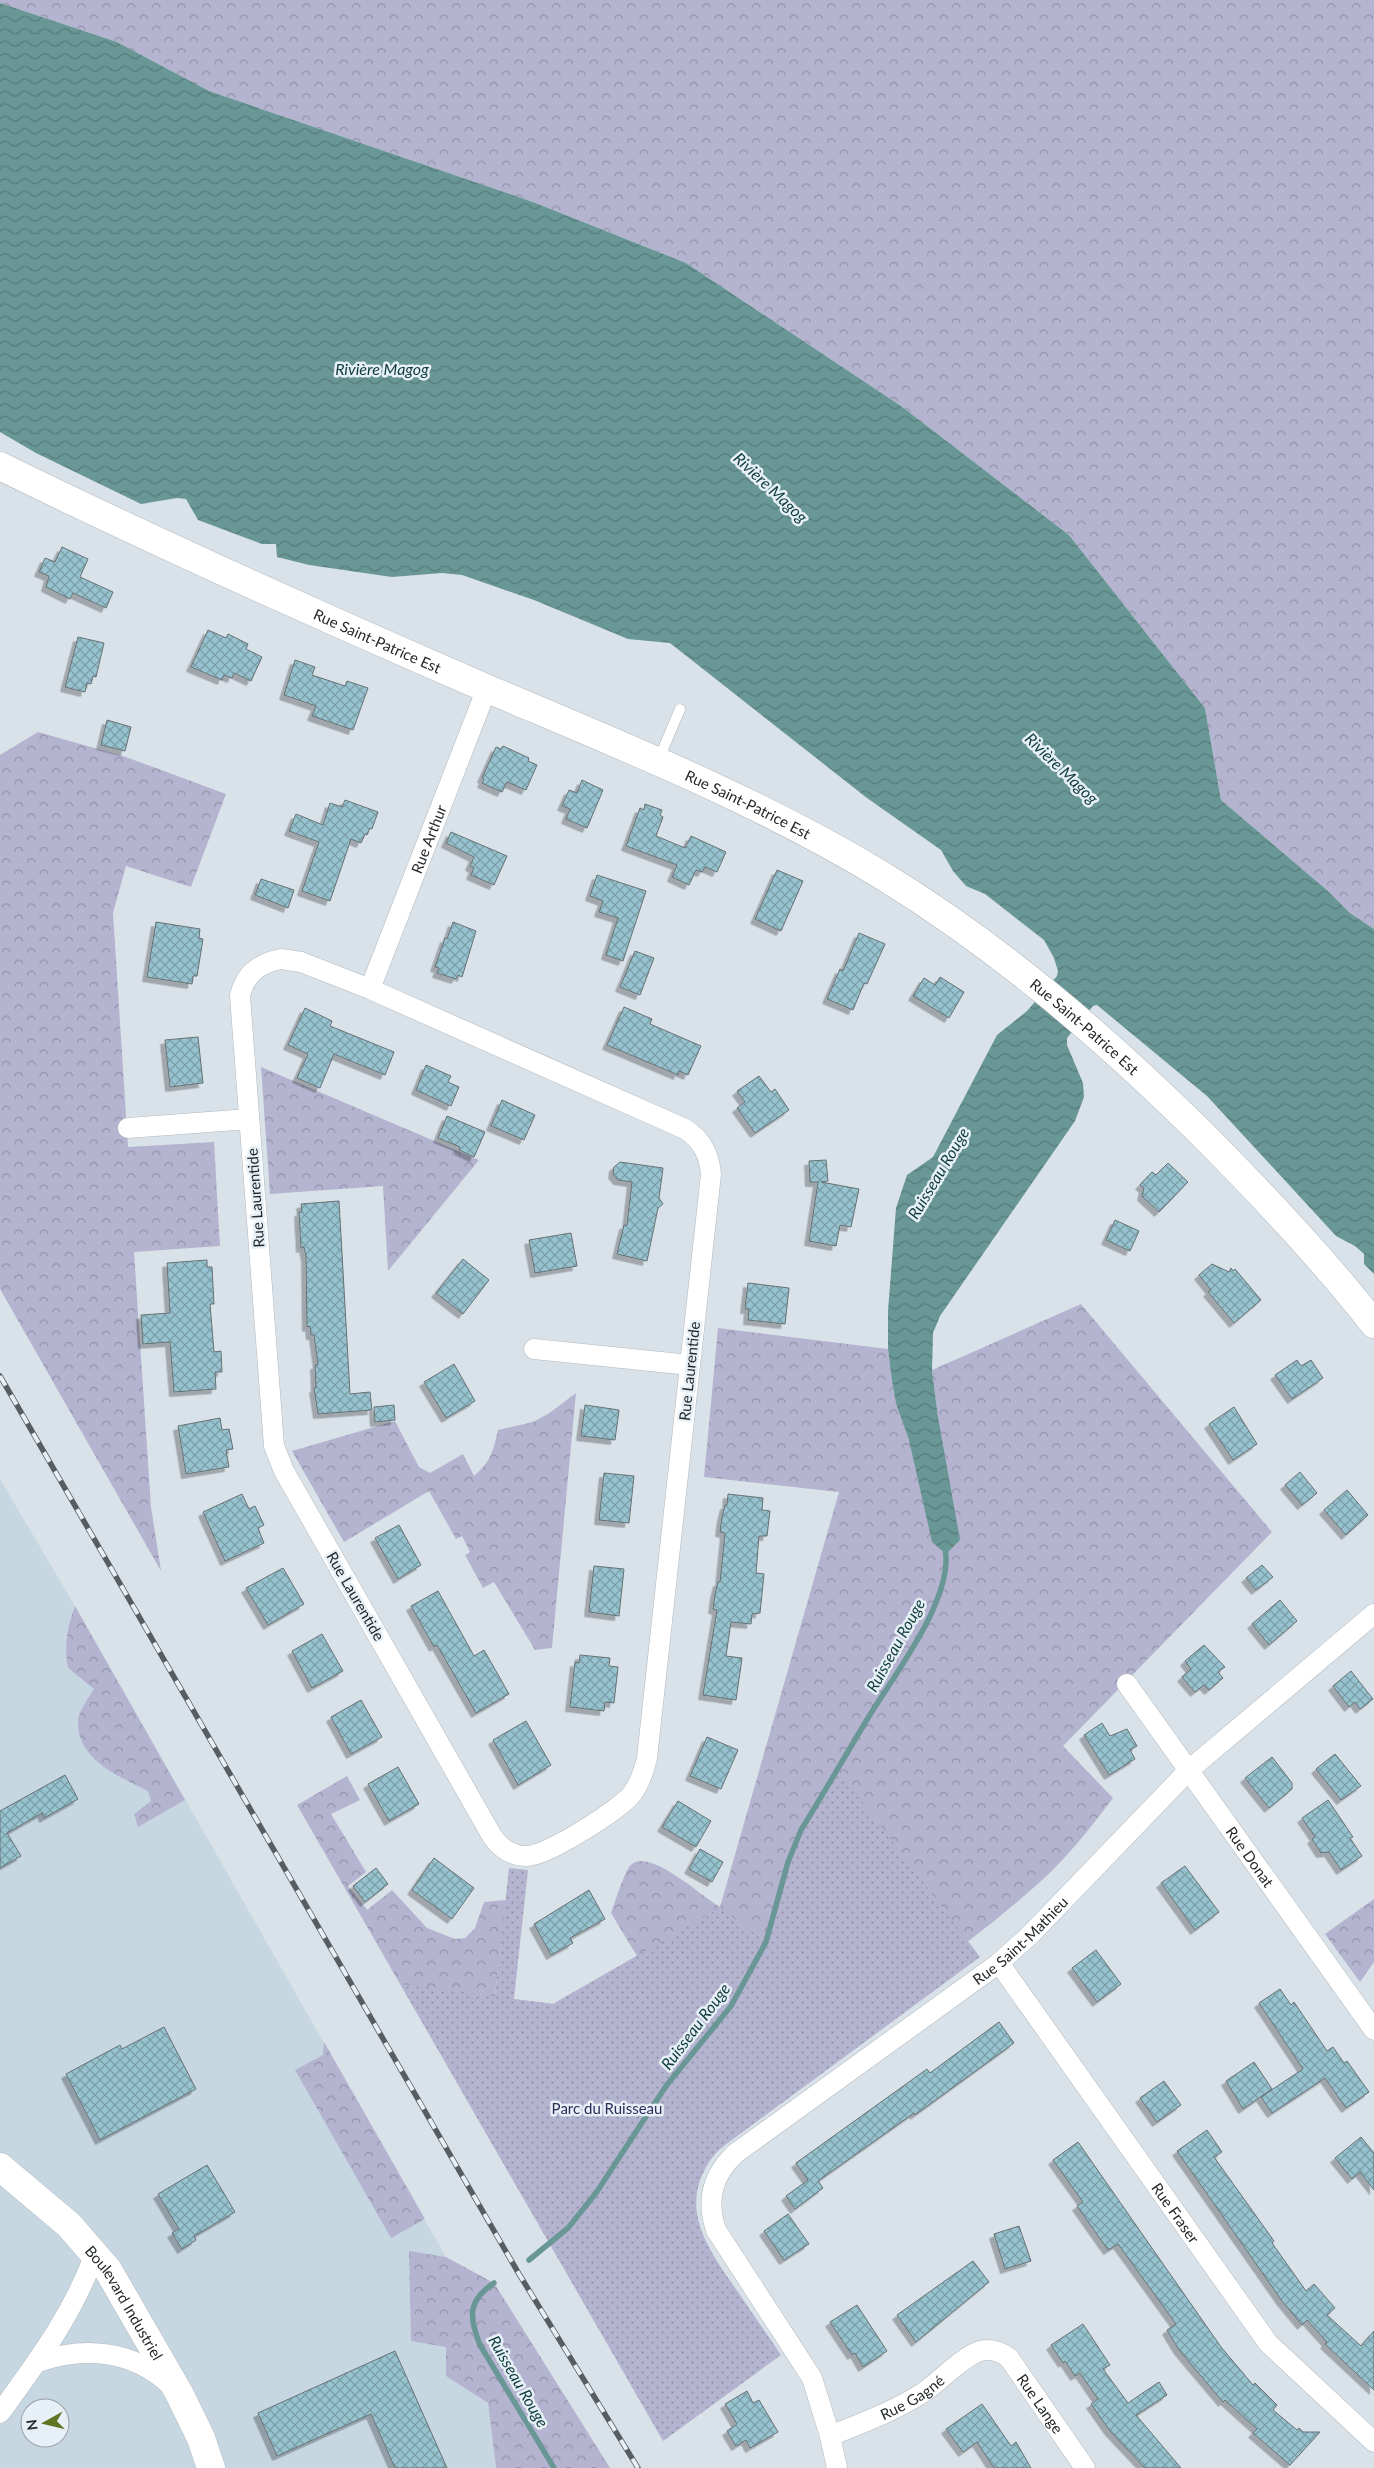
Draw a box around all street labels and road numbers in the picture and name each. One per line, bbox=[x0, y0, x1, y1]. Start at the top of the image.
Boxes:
street label: Rue Saint-Patrice Est bbox=[311, 605, 445, 677]
street label: Rue Saint-Patrice Est bbox=[682, 766, 814, 843]
street label: Rue Arthur bbox=[407, 802, 450, 876]
street label: Rue Saint-Patrice Est bbox=[1027, 975, 1143, 1078]
street label: Rue Laurentide bbox=[243, 1148, 267, 1248]
street label: Rue Laurentide bbox=[675, 1320, 703, 1421]
street label: Rue Laurentide bbox=[323, 1548, 389, 1644]
street label: Rue Donat bbox=[1222, 1823, 1278, 1891]
street label: Rue Saint-Mathieu bbox=[969, 1893, 1071, 1988]
street label: Rue Fraser bbox=[1148, 2179, 1204, 2247]
street label: Boulevard Industriel bbox=[82, 2242, 167, 2363]
street label: Rue Lange bbox=[1014, 2370, 1067, 2437]
street label: Rue Gagné bbox=[877, 2371, 948, 2423]

